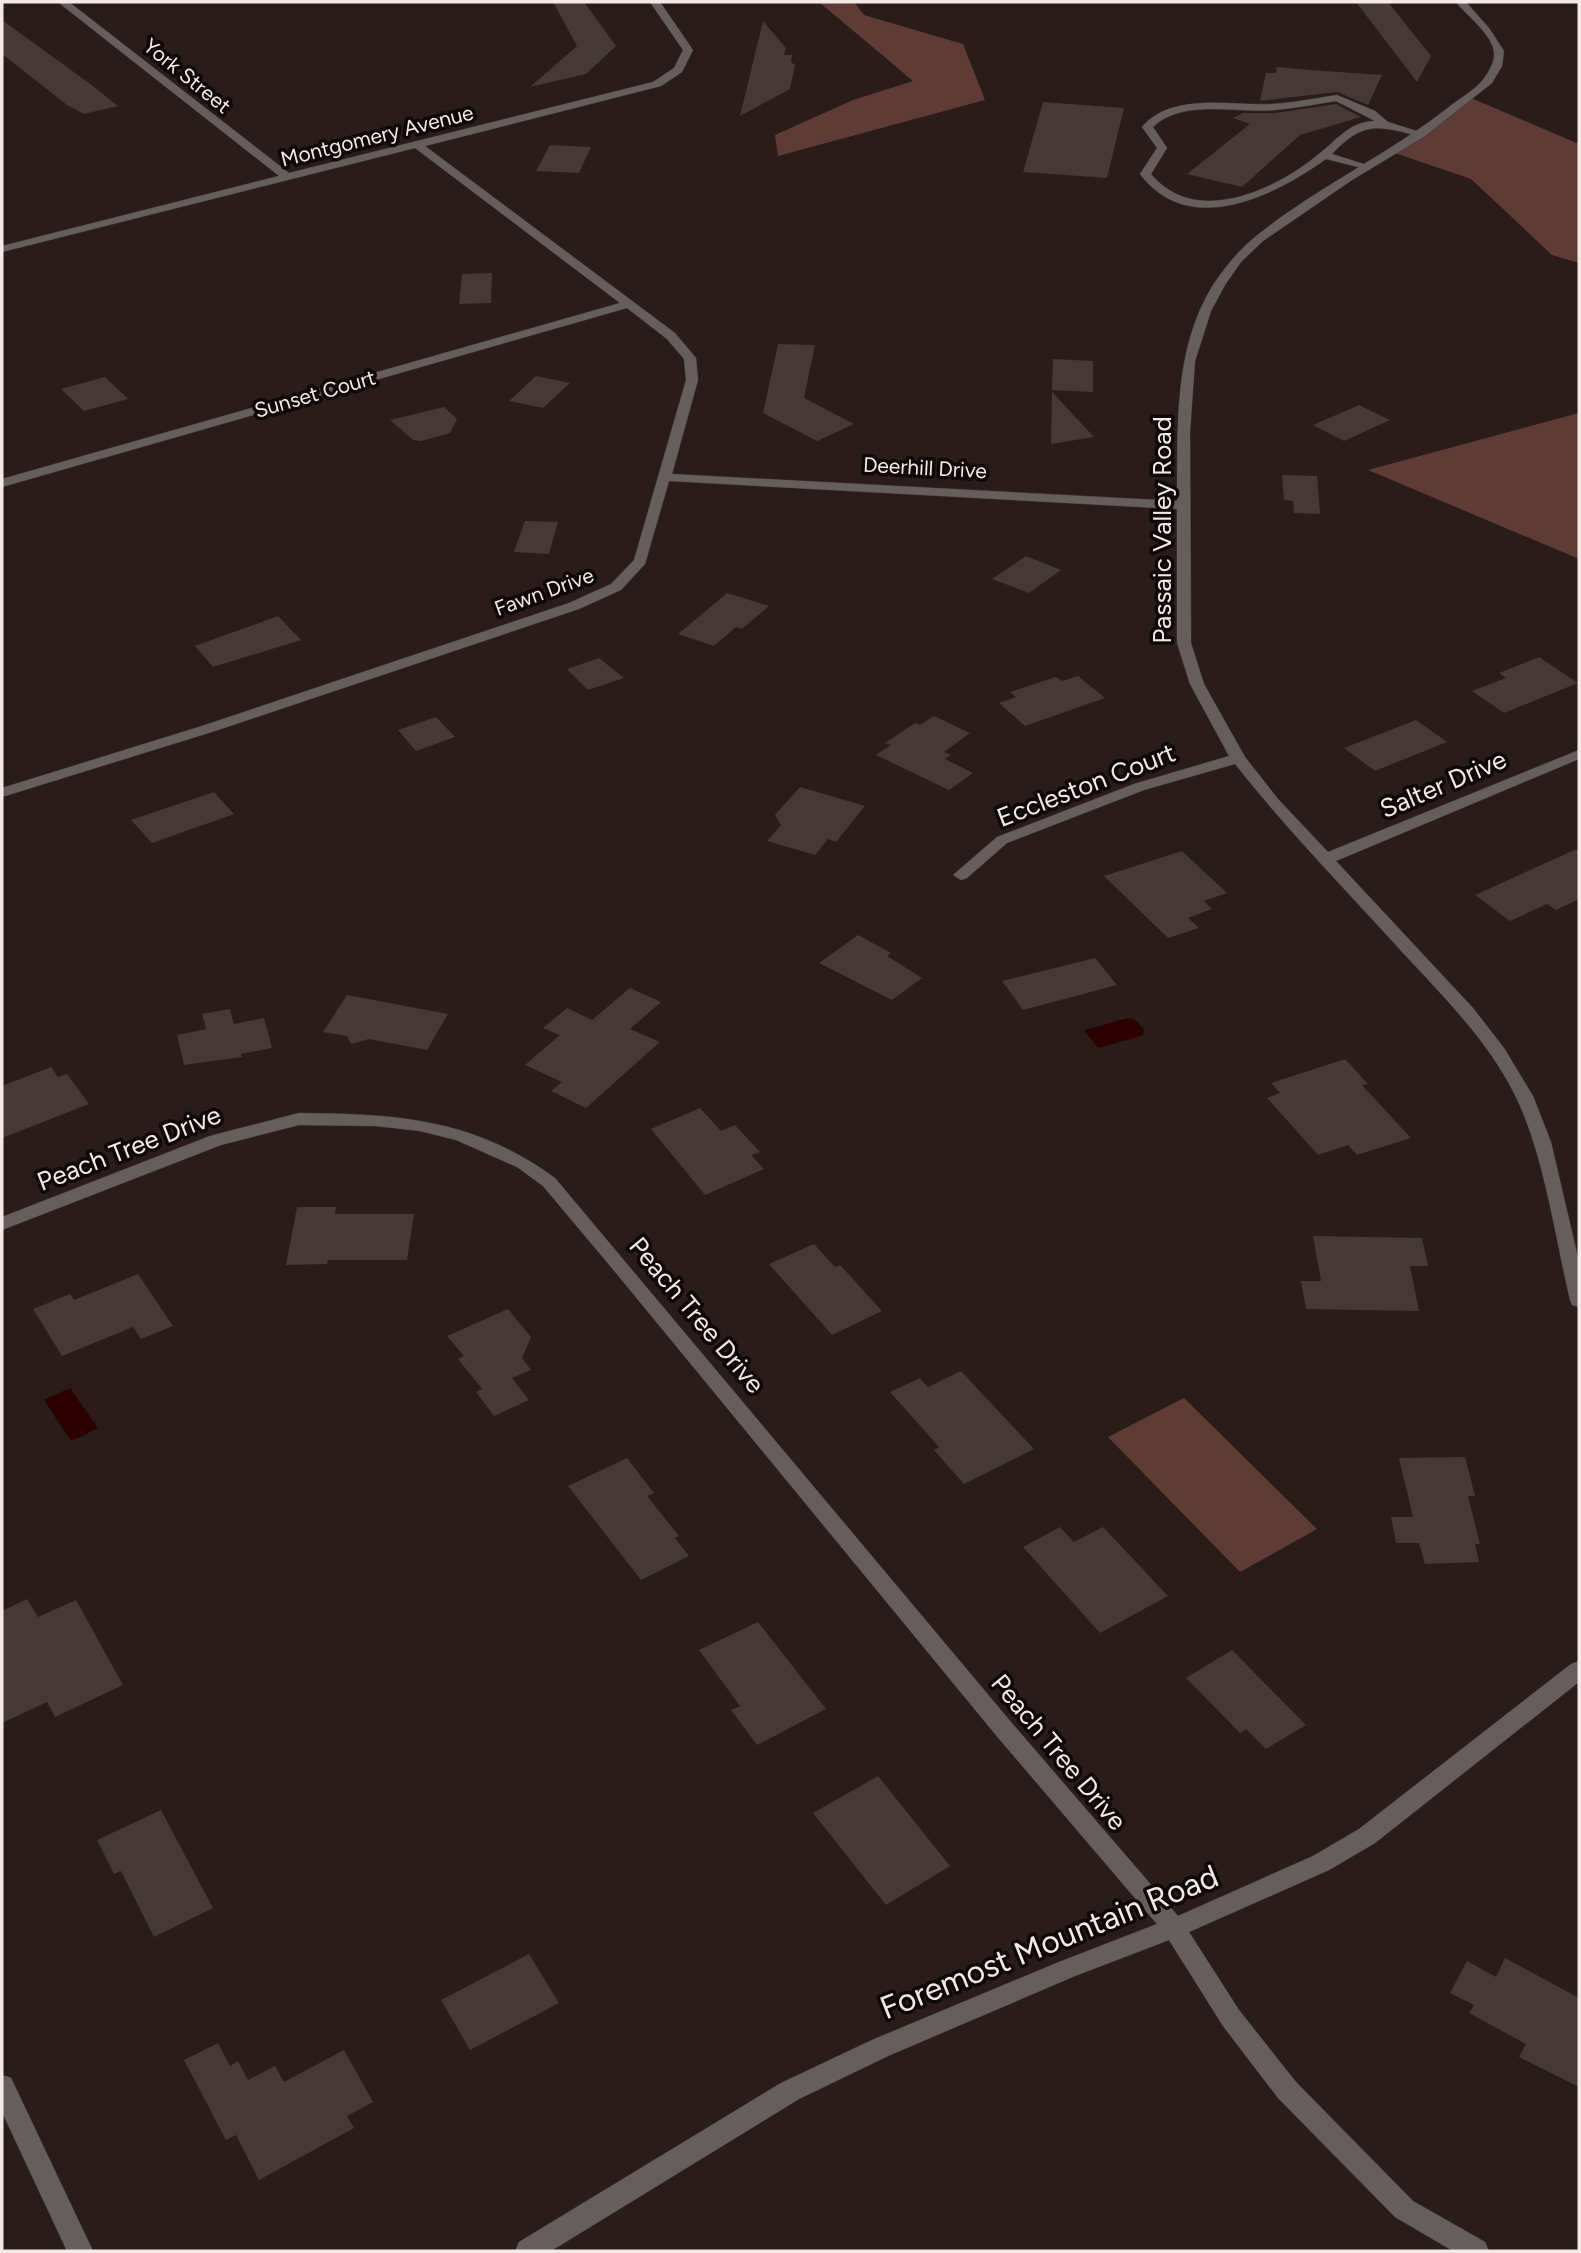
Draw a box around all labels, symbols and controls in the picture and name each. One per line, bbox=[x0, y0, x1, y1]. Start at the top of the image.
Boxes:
street label: York Street bbox=[139, 33, 236, 118]
street label: Montgomery Avenue bbox=[278, 99, 476, 172]
street label: Sunset Court bbox=[251, 364, 378, 423]
street label: Passaic Valley Road bbox=[1146, 416, 1178, 644]
street label: Deerhill Drive bbox=[862, 452, 988, 483]
street label: Fawn Drive bbox=[491, 562, 597, 621]
street label: Eccleston Court bbox=[992, 736, 1180, 834]
street label: Salter Drive bbox=[1375, 743, 1511, 825]
street label: Peach Tree Drive bbox=[33, 1098, 225, 1198]
street label: Peach Tree Drive bbox=[622, 1230, 772, 1400]
street label: Peach Tree Drive bbox=[984, 1667, 1134, 1837]
street label: Foremost Mountain Road bbox=[874, 1857, 1224, 2027]

